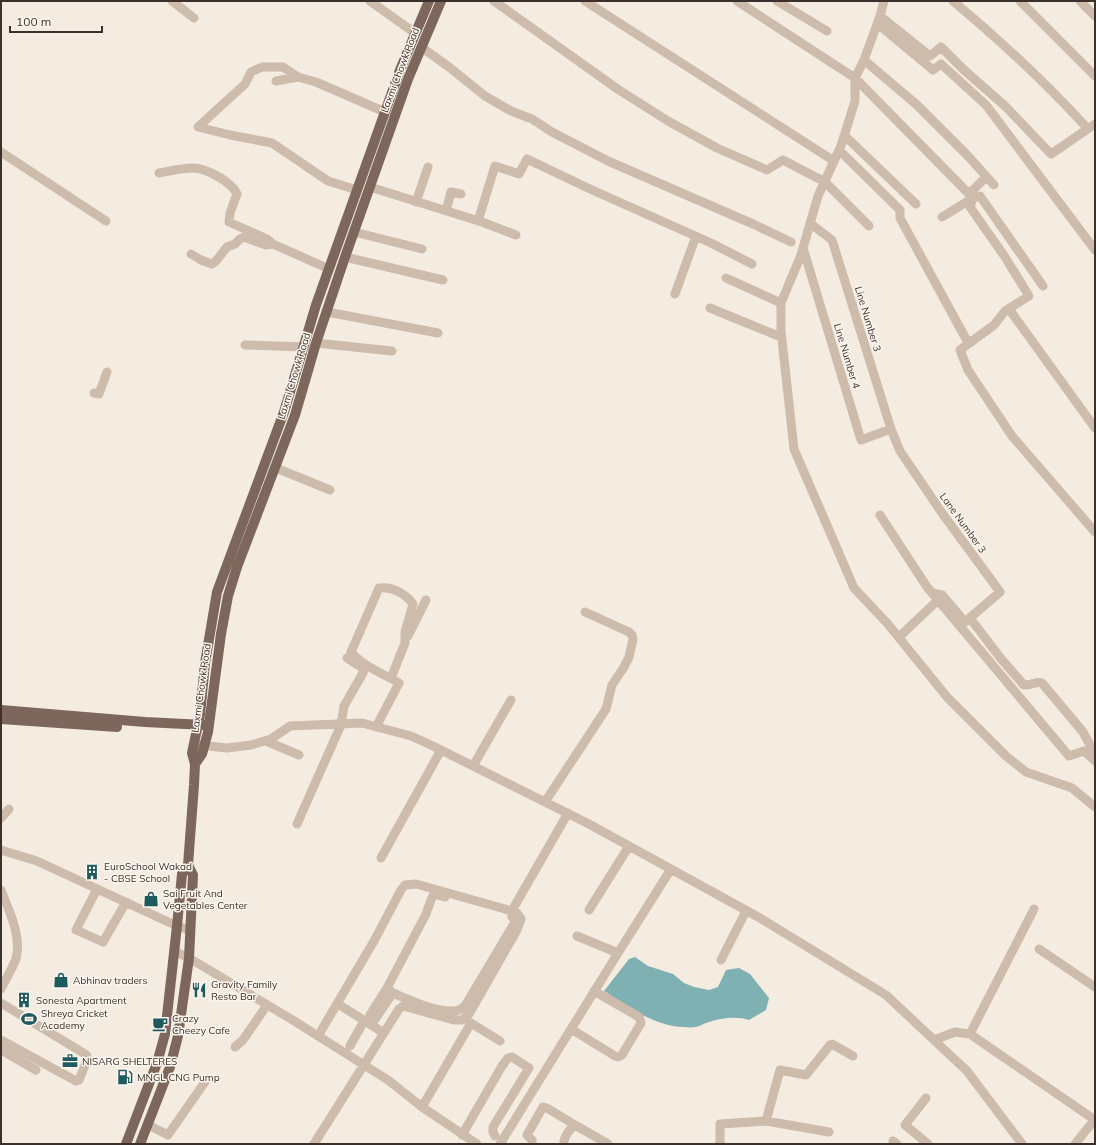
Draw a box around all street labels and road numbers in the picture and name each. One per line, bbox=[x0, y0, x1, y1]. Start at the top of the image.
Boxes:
street label: Laxmi Chowk Road bbox=[378, 26, 422, 114]
street label: Line Number 3 bbox=[852, 285, 884, 353]
street label: Line Number 4 bbox=[831, 322, 863, 390]
street label: Laxmi Chowk Road bbox=[275, 331, 313, 421]
street label: Lane Number 3 bbox=[937, 490, 989, 556]
street label: Laxmi Chowk Road bbox=[188, 643, 214, 733]

